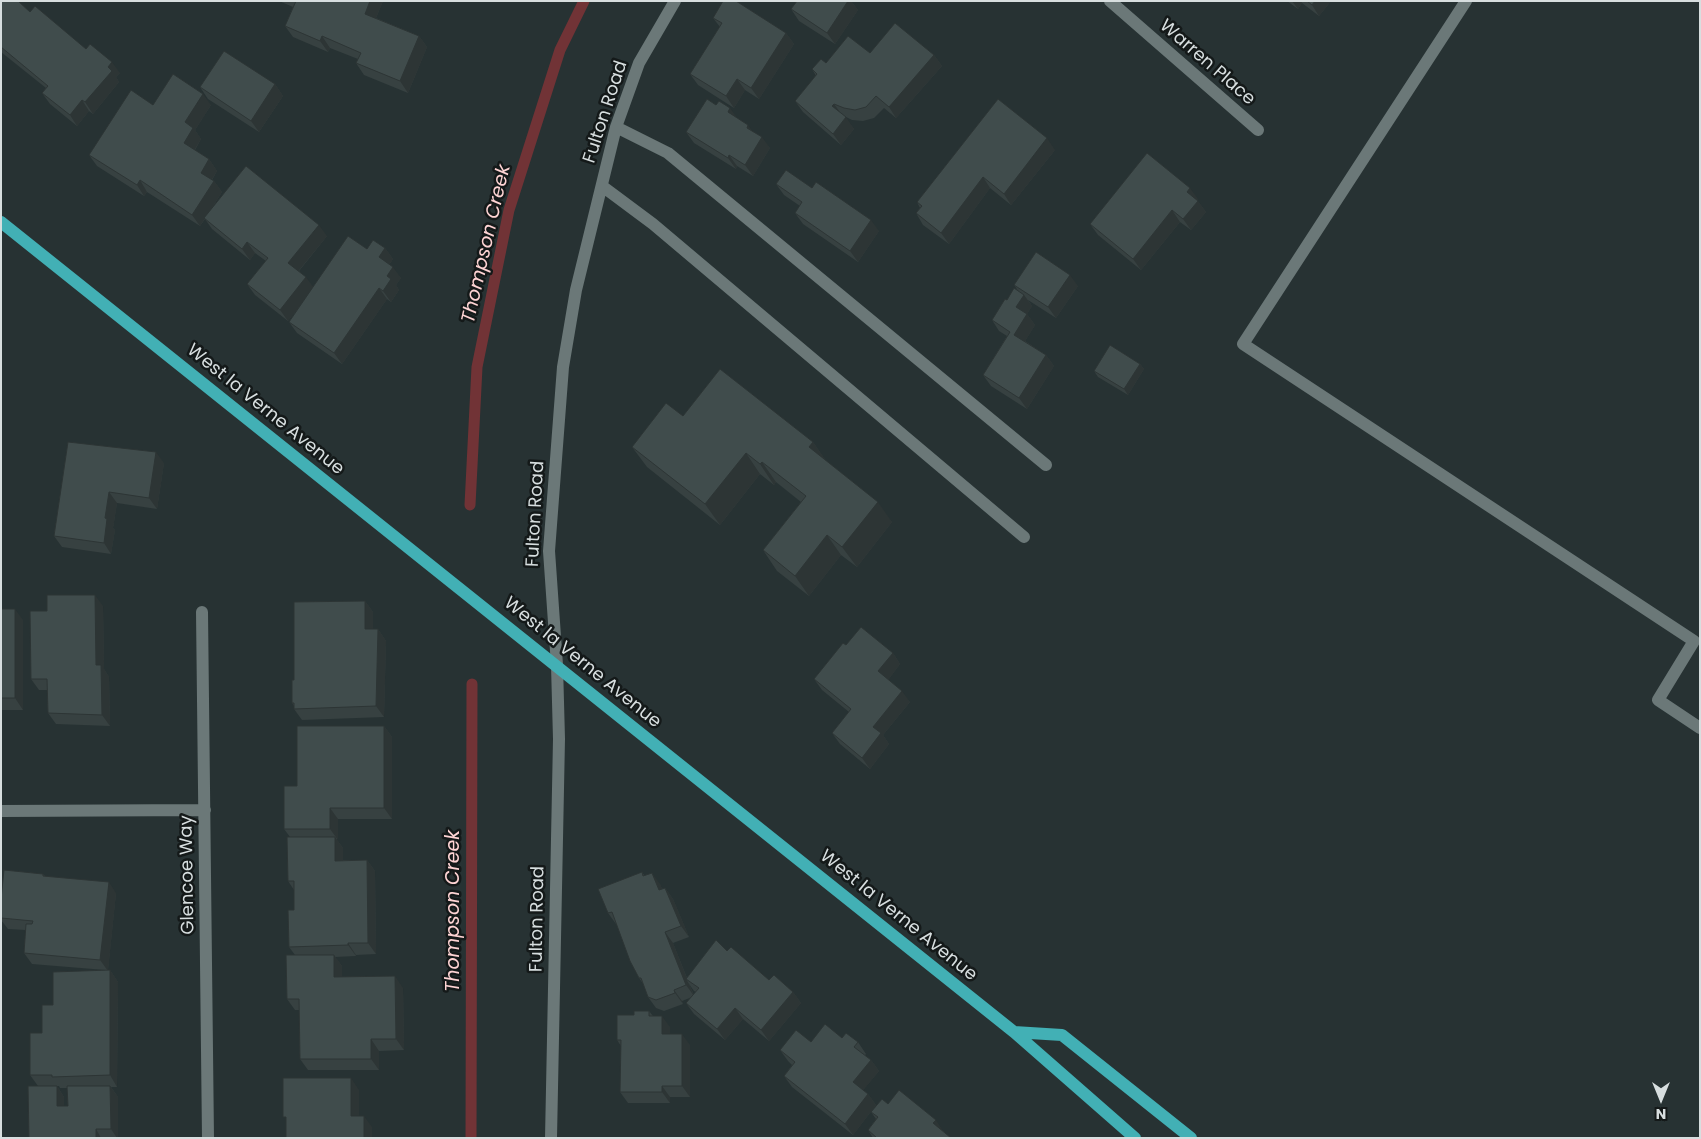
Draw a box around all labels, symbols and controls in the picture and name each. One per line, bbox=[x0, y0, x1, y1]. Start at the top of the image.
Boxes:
street label: Warren Place bbox=[1155, 16, 1259, 110]
street label: Fulton Road bbox=[579, 58, 633, 166]
water label: Thompson Creek bbox=[458, 163, 516, 325]
street label: West la Verne Avenue bbox=[182, 340, 348, 480]
street label: Fulton Road bbox=[522, 460, 550, 568]
street label: West la Verne Avenue bbox=[499, 593, 665, 733]
street label: Glencoe Way bbox=[176, 815, 200, 935]
water label: Thompson Creek bbox=[443, 830, 465, 992]
street label: West la Verne Avenue bbox=[815, 846, 981, 986]
street label: Fulton Road bbox=[526, 866, 550, 972]
north arrow bbox=[1636, 1074, 1686, 1124]
text: N bbox=[1656, 1104, 1666, 1124]

